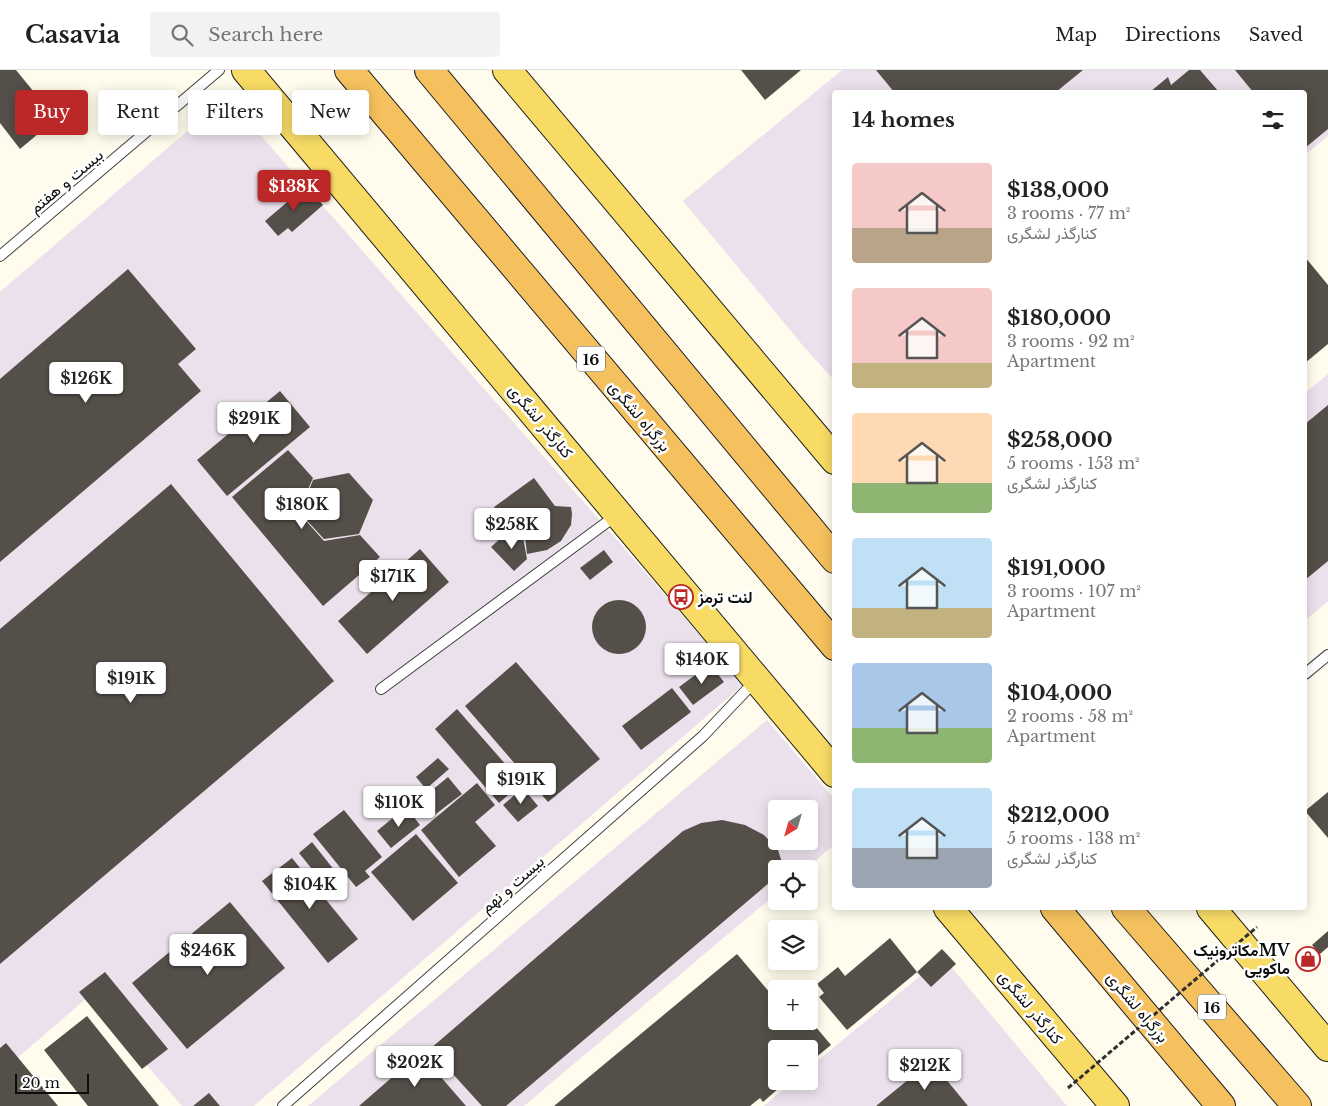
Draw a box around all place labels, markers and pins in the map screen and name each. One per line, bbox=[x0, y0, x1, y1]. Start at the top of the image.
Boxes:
pin: $138K bbox=[259, 170, 329, 212]
pin: $126K bbox=[51, 362, 121, 404]
pin: $291K bbox=[219, 402, 289, 444]
pin: $180K bbox=[267, 488, 337, 530]
pin: $258K bbox=[477, 508, 547, 550]
pin: $171K bbox=[358, 560, 428, 602]
bus stop icon: لنت ترمز bbox=[668, 584, 694, 610]
place label: لنت ترمز bbox=[697, 587, 753, 608]
pin: $140K bbox=[667, 642, 737, 685]
pin: $191K bbox=[96, 662, 166, 704]
pin: $191K bbox=[486, 762, 556, 805]
pin: $110K bbox=[364, 786, 434, 828]
pin: $104K bbox=[275, 868, 345, 910]
pin: $246K bbox=[173, 934, 243, 976]
place label: مکاترونیکMV ماکویی bbox=[1193, 940, 1291, 979]
shop icon: مکاترونیکMV ماکویی bbox=[1295, 946, 1321, 972]
pin: $202K bbox=[380, 1046, 450, 1088]
pin: $212K bbox=[890, 1048, 960, 1091]

